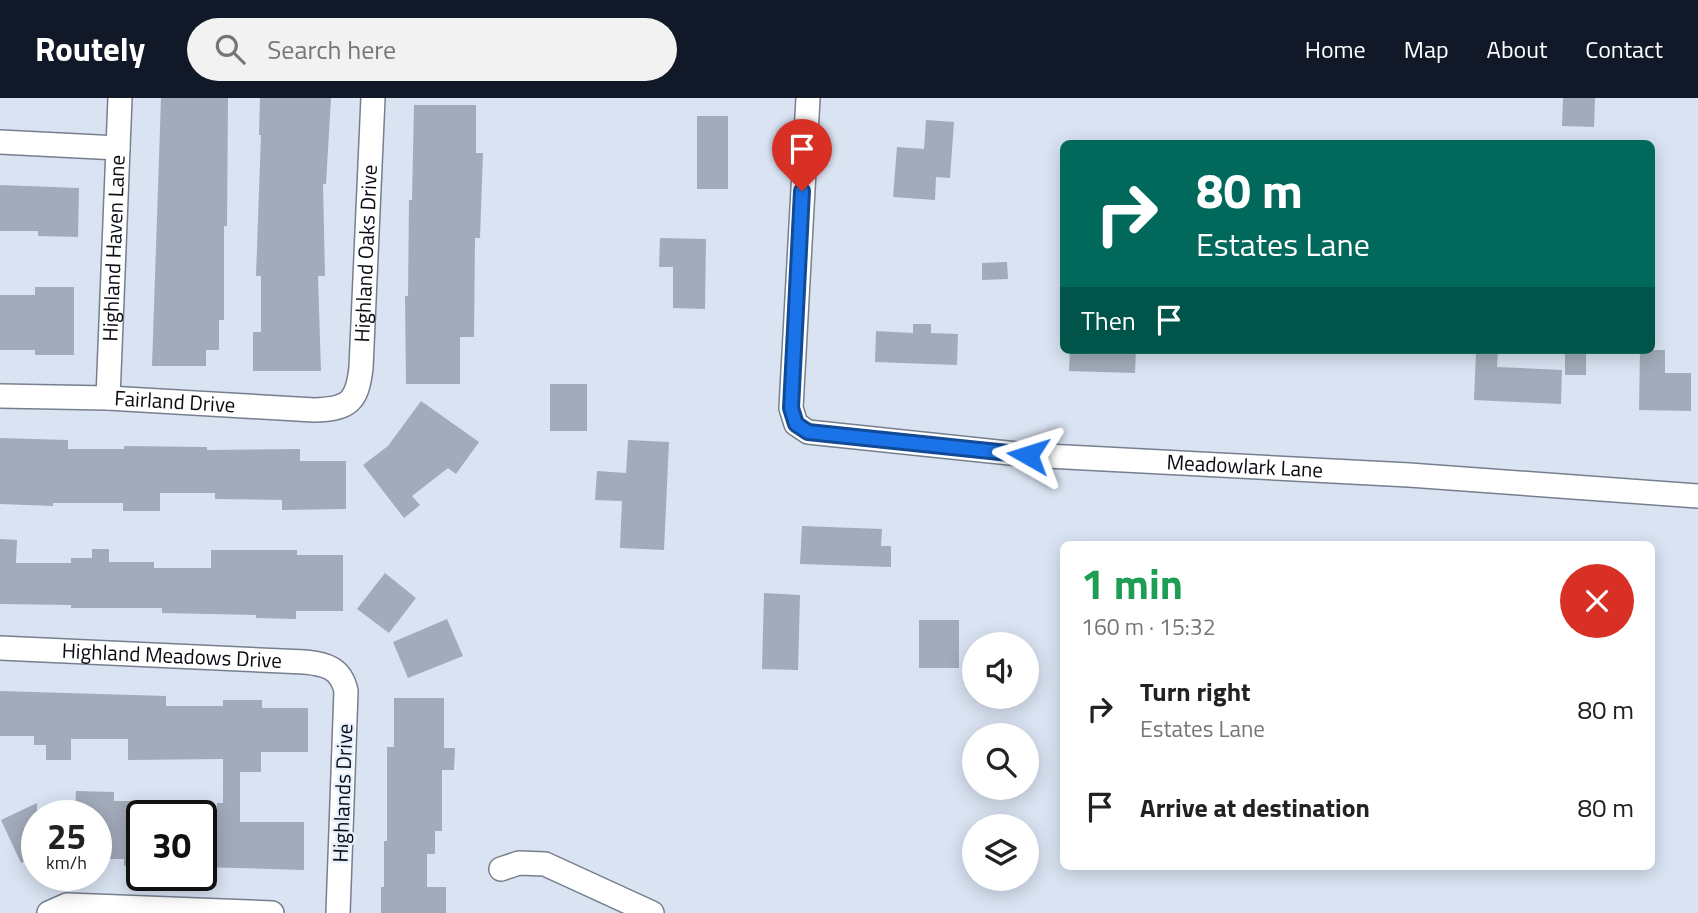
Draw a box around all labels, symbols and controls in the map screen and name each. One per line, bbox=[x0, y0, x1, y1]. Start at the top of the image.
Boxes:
search box bbox=[187, 18, 677, 81]
text: Routely bbox=[35, 24, 145, 74]
icon: search bbox=[211, 30, 249, 68]
text: Search here bbox=[267, 30, 396, 69]
text: Home bbox=[1305, 31, 1366, 67]
text: Map bbox=[1404, 31, 1449, 67]
text: About bbox=[1487, 31, 1547, 67]
text: Contact bbox=[1585, 31, 1663, 67]
pin bbox=[772, 119, 832, 191]
icon: arrive bbox=[783, 130, 821, 168]
text: 80 m bbox=[1196, 152, 1303, 227]
street label: Highland Haven Lane bbox=[93, 154, 133, 342]
street label: Highland Oaks Drive bbox=[345, 164, 385, 343]
icon: right bbox=[1081, 168, 1172, 259]
text: Estates Lane bbox=[1196, 220, 1370, 268]
text: Then bbox=[1081, 301, 1136, 340]
icon: arrive bbox=[1150, 301, 1188, 339]
street label: Fairland Drive bbox=[114, 381, 236, 420]
position arrow bbox=[991, 418, 1065, 492]
street label: Meadowlark Lane bbox=[1166, 445, 1324, 485]
text: 1 min bbox=[1081, 551, 1183, 615]
button: close bbox=[1560, 564, 1634, 638]
text: 160 m · 15:32 bbox=[1081, 609, 1216, 644]
map controls bbox=[962, 632, 1039, 891]
button: sound bbox=[962, 632, 1039, 709]
street label: Highland Meadows Drive bbox=[61, 634, 283, 676]
text: Turn right bbox=[1140, 672, 1251, 711]
icon: right bbox=[1081, 690, 1119, 728]
text: 80 m bbox=[1577, 690, 1634, 729]
text: Estates Lane bbox=[1140, 711, 1265, 746]
street label: Highlands Drive bbox=[324, 723, 360, 863]
button: search bbox=[962, 723, 1039, 800]
icon: arrive bbox=[1081, 788, 1119, 826]
text: Arrive at destination bbox=[1140, 788, 1370, 827]
text: 80 m bbox=[1577, 788, 1634, 827]
speed limit sign: 30 bbox=[126, 800, 217, 891]
text: 25 bbox=[47, 809, 86, 863]
button: layers bbox=[962, 814, 1039, 891]
text: km/h bbox=[46, 849, 87, 876]

